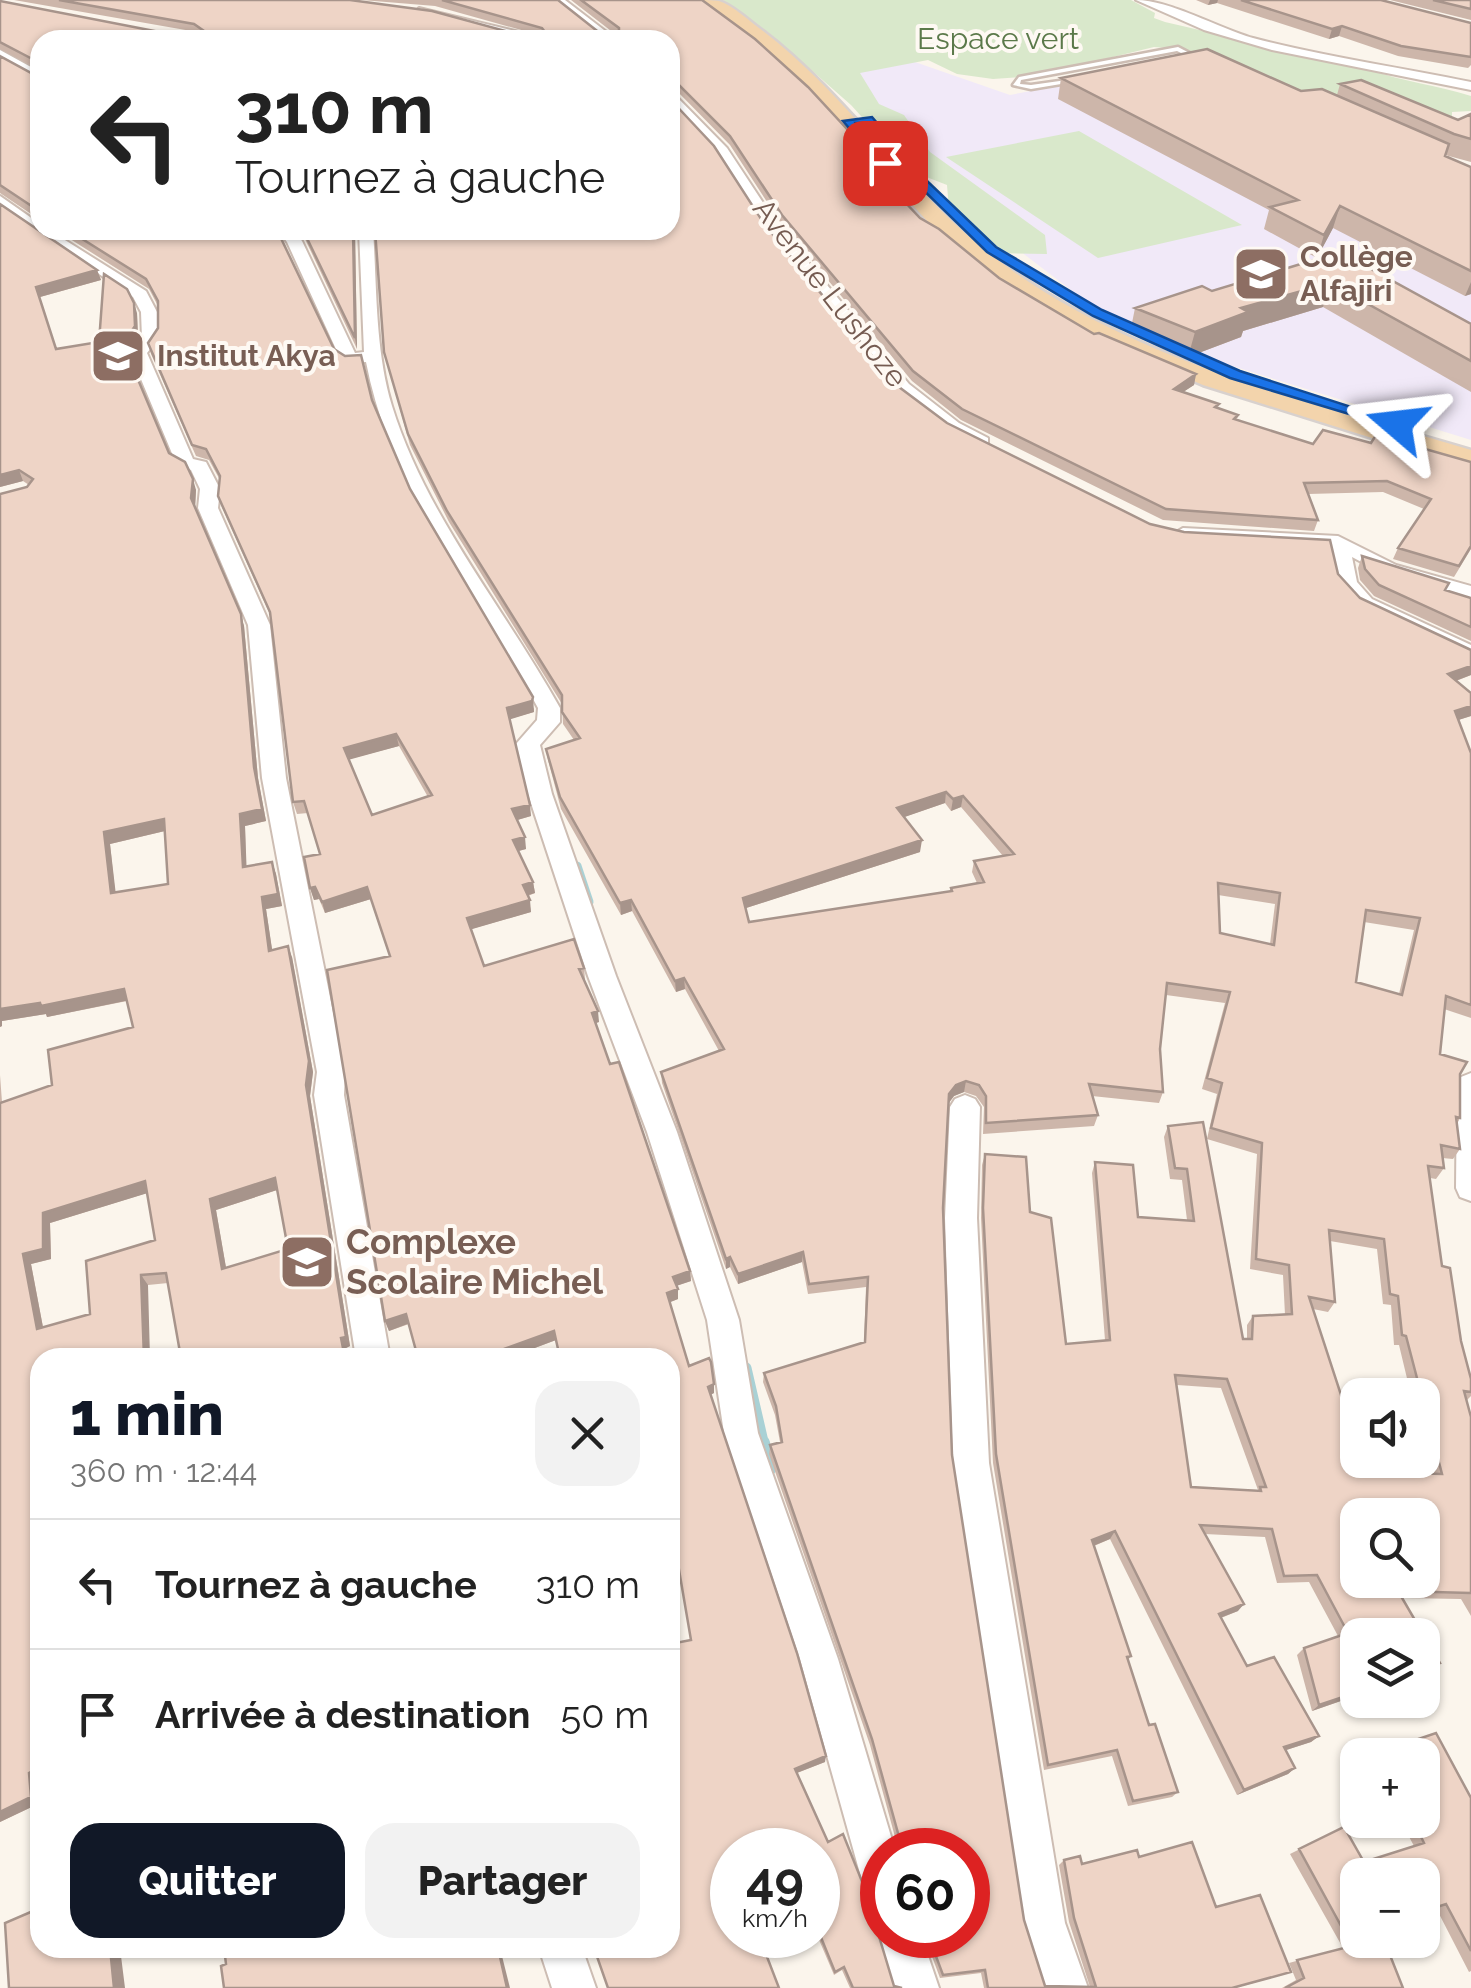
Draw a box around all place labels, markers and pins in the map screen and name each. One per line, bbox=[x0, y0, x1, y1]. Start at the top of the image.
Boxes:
pin bbox=[843, 121, 928, 206]
place label: Collège Alfajiri bbox=[1300, 239, 1413, 308]
school or university icon: Collège Alfajiri bbox=[1231, 244, 1291, 304]
school or university icon: Institut Akya bbox=[88, 326, 148, 386]
place label: Institut Akya bbox=[157, 338, 336, 373]
place label: Complexe Scolaire Michel bbox=[346, 1221, 604, 1302]
school or university icon: Complexe Scolaire Michel bbox=[277, 1232, 337, 1292]

